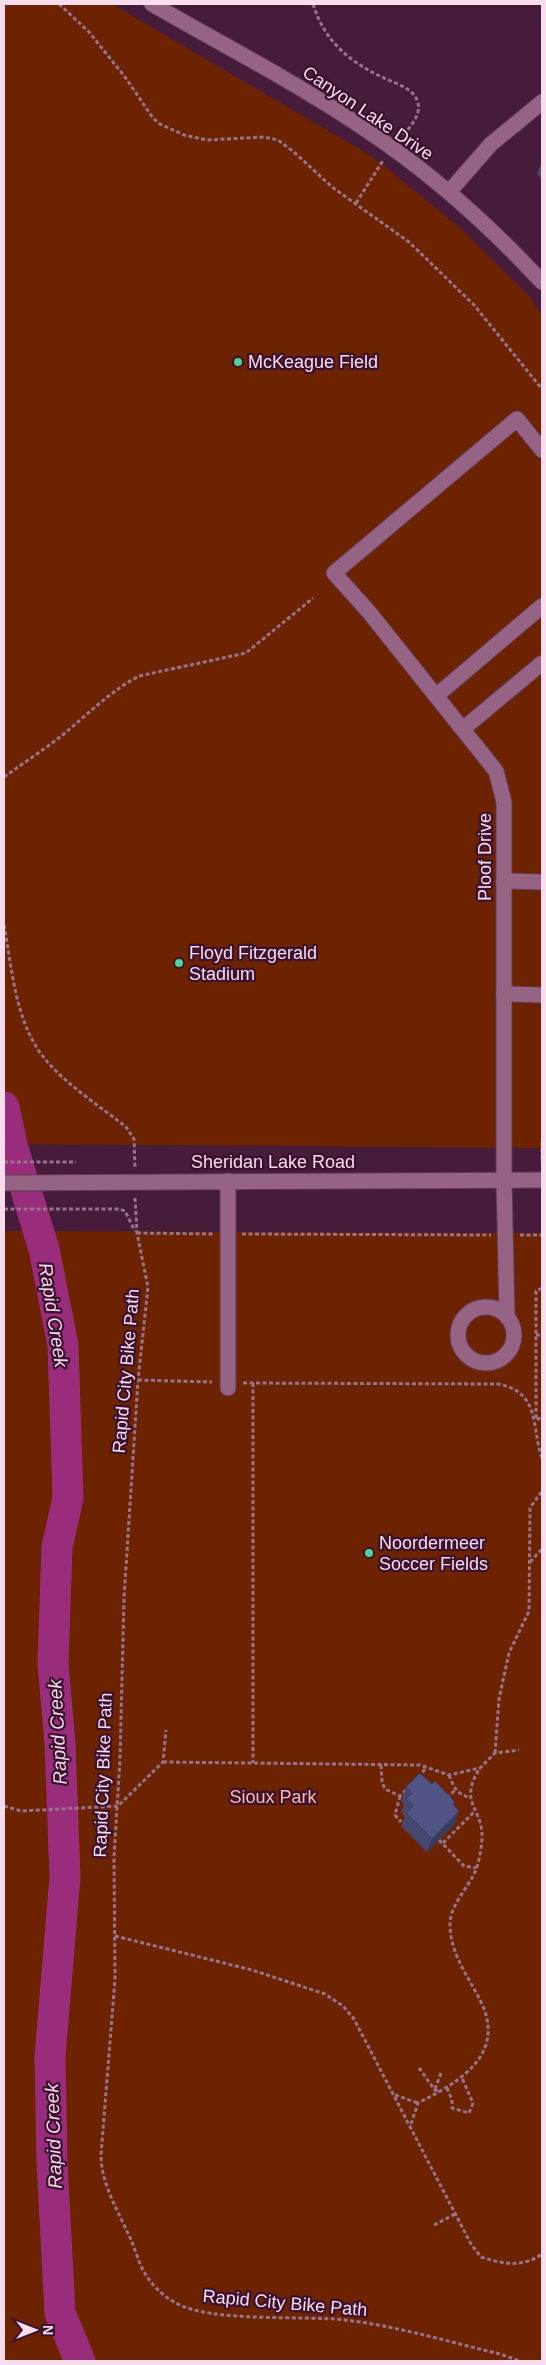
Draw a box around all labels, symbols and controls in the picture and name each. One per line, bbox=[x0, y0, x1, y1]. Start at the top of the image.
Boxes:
street label: Canyon Lake Drive bbox=[299, 62, 437, 164]
place label: McKeague Field bbox=[248, 352, 378, 372]
marker: McKeague Field bbox=[232, 356, 244, 368]
street label: Ploof Drive bbox=[475, 813, 495, 901]
place label: Floyd Fitzgerald Stadium bbox=[189, 943, 317, 984]
marker: Floyd Fitzgerald Stadium bbox=[173, 957, 185, 969]
street label: Sheridan Lake Road bbox=[191, 1152, 355, 1172]
water label: Rapid Creek bbox=[35, 1261, 72, 1370]
street label: Rapid City Bike Path bbox=[109, 1288, 143, 1454]
place label: Noordermeer Soccer Fields bbox=[379, 1533, 488, 1574]
marker: Noordermeer Soccer Fields bbox=[363, 1547, 375, 1559]
water label: Rapid Creek bbox=[44, 1677, 71, 1785]
street label: Rapid City Bike Path bbox=[90, 1692, 116, 1858]
park label: Sioux Park bbox=[229, 1787, 318, 1807]
water label: Rapid Creek bbox=[41, 2081, 66, 2189]
street label: Rapid City Bike Path bbox=[202, 2286, 368, 2320]
north arrow bbox=[10, 2305, 60, 2355]
text: N bbox=[40, 2325, 56, 2335]

